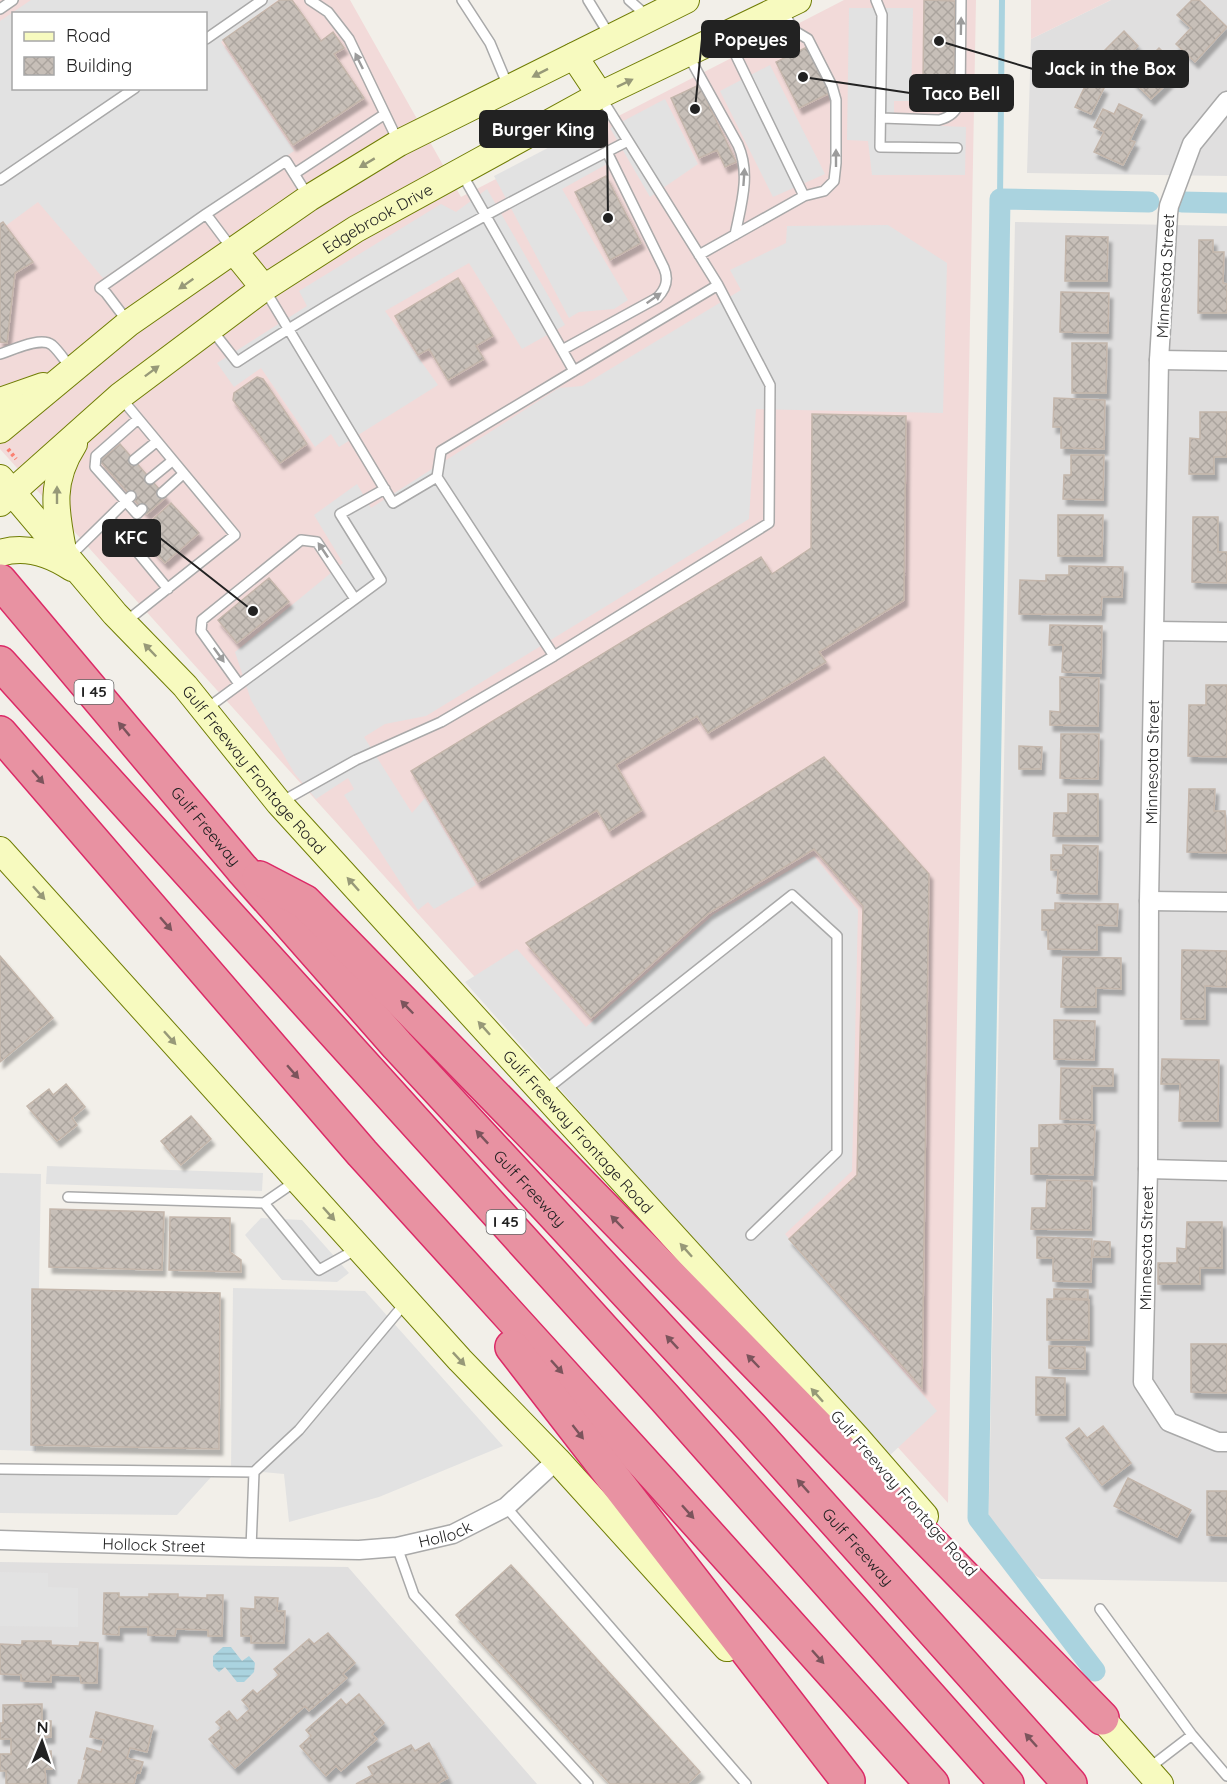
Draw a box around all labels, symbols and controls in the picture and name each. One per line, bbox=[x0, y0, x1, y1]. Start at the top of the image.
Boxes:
legend bbox=[12, 12, 207, 90]
one-way arrow bbox=[956, 16, 966, 35]
callout: Popeyes bbox=[702, 21, 799, 57]
text: Road bbox=[66, 24, 111, 47]
text: Popeyes bbox=[714, 28, 788, 51]
callout: Jack in the Box bbox=[1033, 51, 1188, 87]
one-way arrow bbox=[355, 53, 364, 70]
text: Building bbox=[66, 54, 132, 77]
text: Jack in the Box bbox=[1044, 57, 1176, 80]
one-way arrow bbox=[531, 68, 548, 77]
callout: Taco Bell bbox=[910, 75, 1013, 111]
one-way arrow bbox=[617, 79, 634, 88]
text: Taco Bell bbox=[922, 82, 1000, 105]
callout: Burger King bbox=[480, 111, 607, 147]
text: Burger King bbox=[492, 118, 594, 141]
one-way arrow bbox=[831, 148, 841, 167]
one-way arrow bbox=[359, 157, 375, 168]
one-way arrow bbox=[739, 168, 749, 187]
street label: Edgebrook Drive bbox=[319, 179, 436, 258]
street label: Minnesota Street bbox=[1152, 213, 1178, 339]
one-way arrow bbox=[178, 278, 194, 289]
one-way arrow bbox=[645, 292, 661, 304]
one-way arrow bbox=[144, 366, 159, 378]
one-way arrow bbox=[52, 486, 62, 505]
callout: KFC bbox=[103, 520, 160, 556]
text: KFC bbox=[114, 526, 148, 549]
one-way arrow bbox=[317, 543, 329, 559]
one-way arrow bbox=[144, 643, 158, 657]
one-way arrow bbox=[212, 647, 224, 662]
road number: I 45 bbox=[74, 680, 113, 704]
street label: Gulf Freeway Frontage Road bbox=[179, 682, 331, 858]
street label: Minnesota Street bbox=[1141, 700, 1163, 824]
one-way arrow bbox=[118, 721, 131, 737]
one-way arrow bbox=[32, 769, 45, 785]
street label: Gulf Freeway bbox=[167, 782, 245, 870]
one-way arrow bbox=[347, 877, 360, 892]
one-way arrow bbox=[32, 886, 46, 901]
one-way arrow bbox=[159, 916, 172, 931]
one-way arrow bbox=[401, 1000, 415, 1014]
one-way arrow bbox=[477, 1021, 491, 1036]
one-way arrow bbox=[163, 1030, 176, 1045]
street label: Gulf Freeway Frontage Road bbox=[500, 1046, 658, 1218]
one-way arrow bbox=[286, 1064, 299, 1079]
one-way arrow bbox=[476, 1130, 489, 1145]
street label: Gulf Freeway bbox=[489, 1146, 569, 1230]
street label: Minnesota Street bbox=[1135, 1186, 1157, 1310]
one-way arrow bbox=[322, 1206, 335, 1221]
road number: I 45 bbox=[486, 1210, 526, 1234]
one-way arrow bbox=[610, 1214, 624, 1229]
one-way arrow bbox=[679, 1243, 693, 1258]
one-way arrow bbox=[665, 1334, 679, 1349]
one-way arrow bbox=[452, 1351, 466, 1365]
one-way arrow bbox=[747, 1355, 761, 1369]
one-way arrow bbox=[550, 1359, 563, 1374]
one-way arrow bbox=[811, 1388, 825, 1402]
street label: Gulf Freeway Frontage Road bbox=[827, 1406, 981, 1580]
one-way arrow bbox=[571, 1424, 584, 1440]
one-way arrow bbox=[796, 1478, 810, 1493]
street label: Gulf Freeway bbox=[818, 1503, 898, 1589]
one-way arrow bbox=[681, 1504, 695, 1519]
street label: Hollock bbox=[416, 1516, 475, 1552]
street label: Hollock Street bbox=[102, 1533, 206, 1557]
one-way arrow bbox=[811, 1649, 824, 1664]
north arrow bbox=[12, 1712, 72, 1772]
text: N bbox=[36, 1717, 49, 1737]
one-way arrow bbox=[1024, 1733, 1038, 1748]

